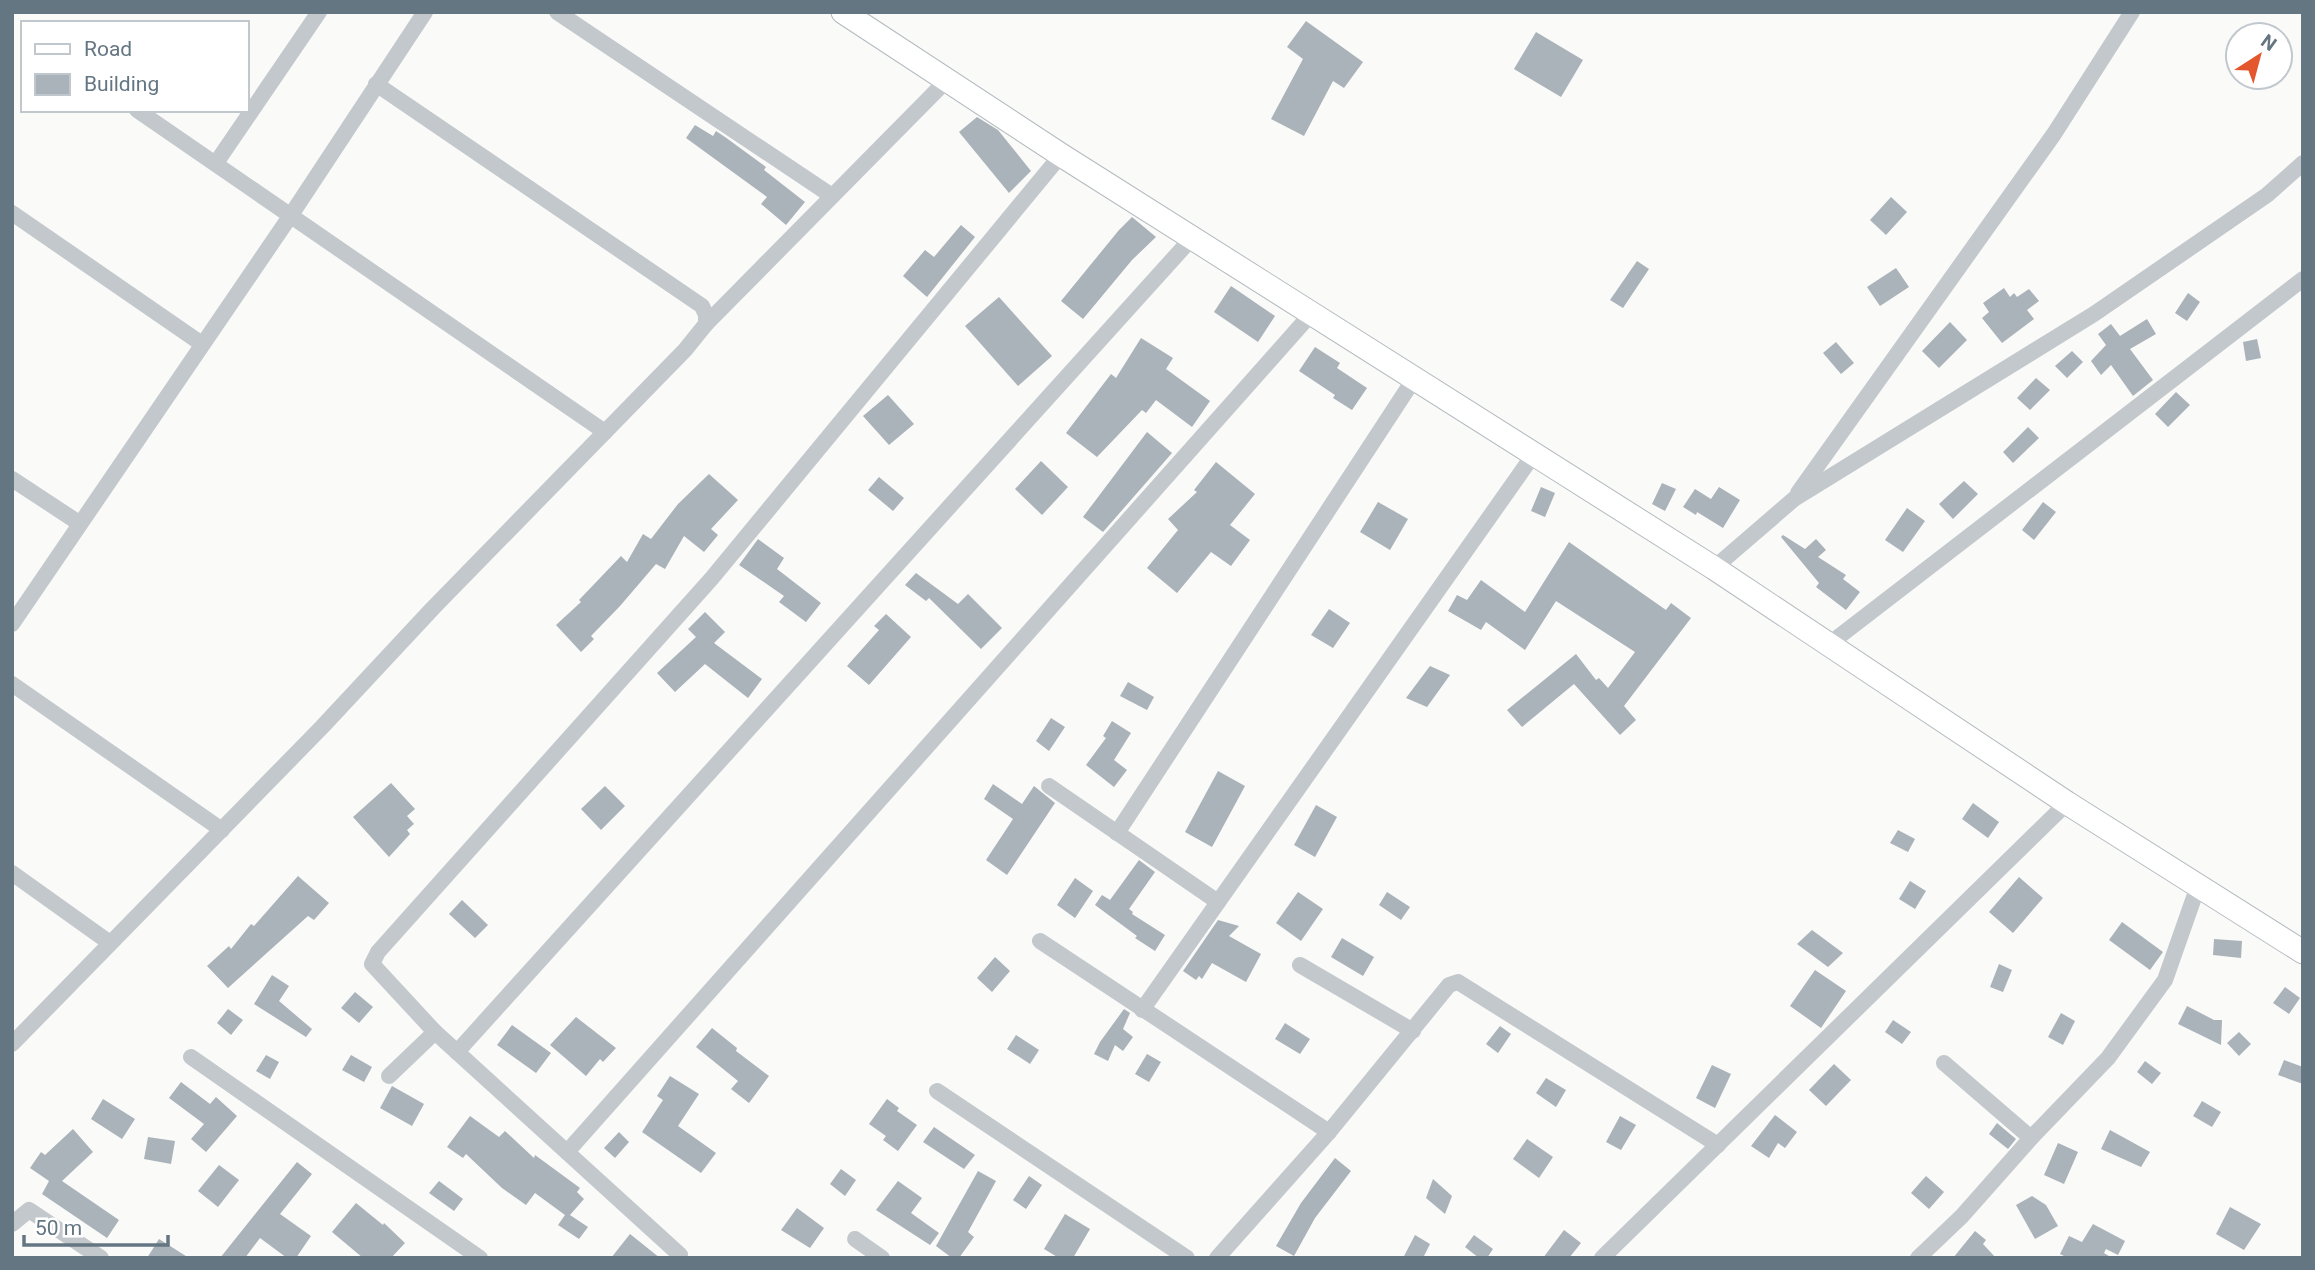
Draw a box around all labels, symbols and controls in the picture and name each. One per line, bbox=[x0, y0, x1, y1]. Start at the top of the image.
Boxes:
legend bbox=[21, 21, 248, 112]
north arrow bbox=[2224, 21, 2294, 91]
text: N bbox=[2257, 29, 2281, 56]
text: Road bbox=[84, 37, 132, 61]
text: Building bbox=[84, 72, 159, 96]
scale bar bbox=[24, 1204, 168, 1248]
text: 50 m bbox=[35, 1216, 82, 1240]

